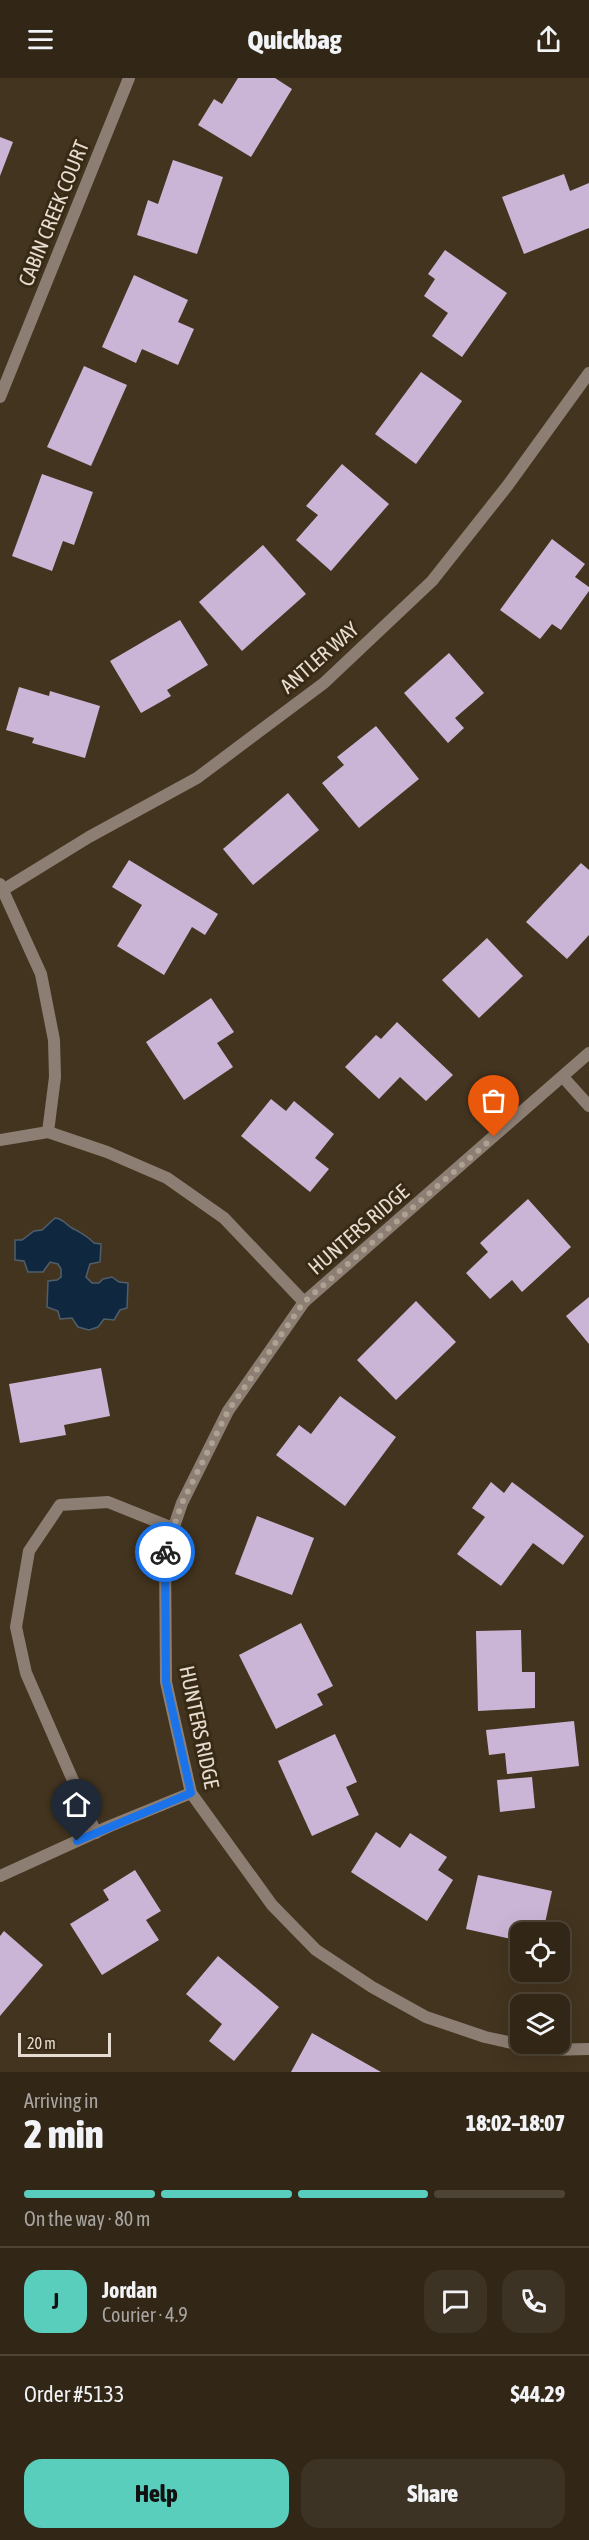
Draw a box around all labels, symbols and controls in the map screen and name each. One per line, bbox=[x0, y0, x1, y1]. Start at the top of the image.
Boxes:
icon: menu bbox=[24, 23, 57, 56]
icon: share bbox=[532, 23, 565, 56]
text: Quickbag bbox=[248, 24, 341, 55]
street label: CABIN CREEK COURT bbox=[13, 137, 93, 289]
street label: ANTLER WAY bbox=[275, 616, 363, 697]
pin bbox=[468, 1075, 519, 1137]
icon: bag bbox=[477, 1084, 510, 1117]
street label: HUNTERS RIDGE bbox=[303, 1179, 413, 1279]
courier bbox=[135, 1522, 195, 1582]
icon: bike bbox=[149, 1536, 182, 1569]
street label: HUNTERS RIDGE bbox=[175, 1663, 225, 1791]
pin bbox=[51, 1779, 102, 1841]
icon: home bbox=[60, 1788, 93, 1821]
map controls bbox=[510, 1922, 570, 2054]
button: locate bbox=[510, 1922, 570, 1982]
button: layers bbox=[510, 1994, 570, 2054]
scale bar bbox=[18, 2030, 111, 2058]
text: 20 m bbox=[27, 2034, 56, 2052]
text: Arriving in bbox=[24, 2089, 98, 2112]
text: 18:02–18:07 bbox=[466, 2110, 565, 2136]
text: 2 min bbox=[24, 2112, 104, 2156]
text: On the way · 80 m bbox=[24, 2207, 150, 2230]
button: chat bbox=[424, 2270, 487, 2333]
button: phone bbox=[502, 2270, 565, 2333]
text: Jordan bbox=[102, 2277, 157, 2303]
text: J bbox=[52, 2288, 59, 2314]
text: Courier · 4.9 bbox=[102, 2303, 188, 2326]
text: Order #5133 bbox=[24, 2381, 124, 2407]
text: $44.29 bbox=[510, 2381, 565, 2407]
button: Help bbox=[24, 2459, 289, 2528]
button: Share bbox=[301, 2459, 565, 2528]

